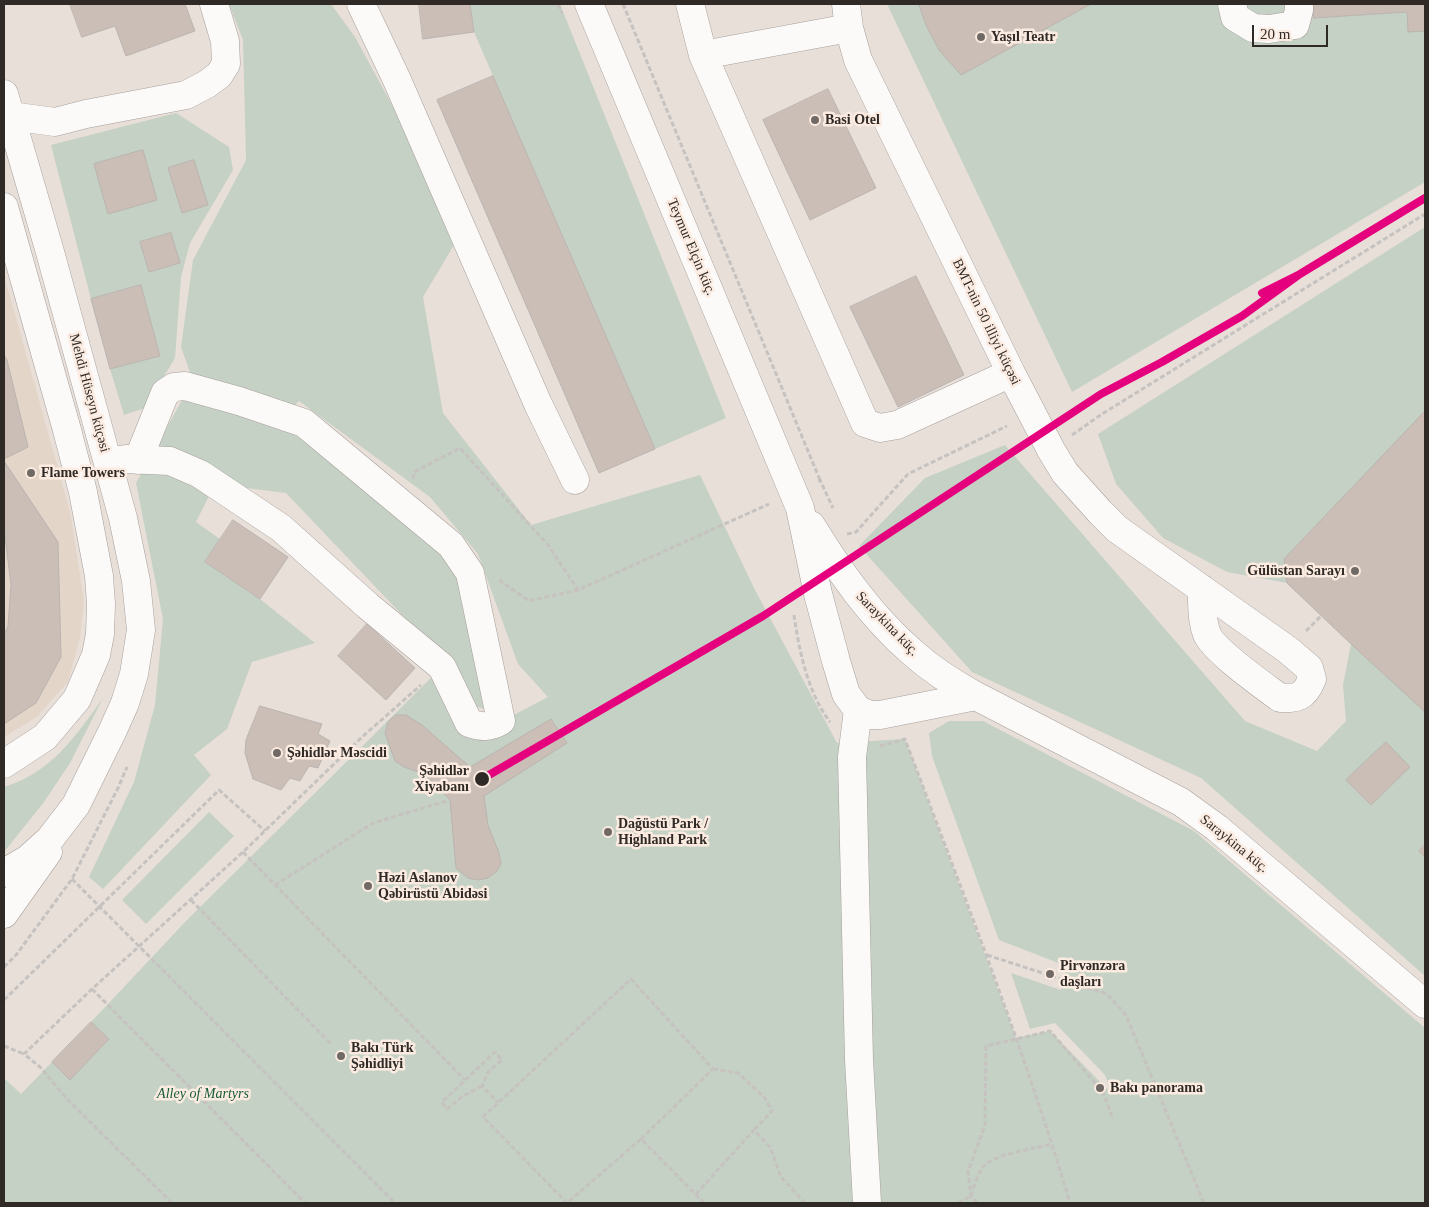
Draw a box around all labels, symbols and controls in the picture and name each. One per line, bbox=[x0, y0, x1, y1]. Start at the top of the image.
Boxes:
scale bar bbox=[1254, 15, 1330, 47]
text: 20 m bbox=[1260, 26, 1290, 42]
place label: Yaşıl Teatr bbox=[991, 29, 1055, 45]
marker: Yaşıl Teatr bbox=[975, 31, 987, 43]
place label: Basi Otel bbox=[825, 112, 880, 128]
marker: Basi Otel bbox=[809, 114, 821, 126]
street label: Teymur Elçin küç. bbox=[663, 196, 719, 298]
street label: BMT-nin 50 illiyi küçəsi bbox=[948, 256, 1024, 388]
street label: Mehdi Hüseyn küçəsi bbox=[65, 332, 113, 454]
place label: Flame Towers bbox=[41, 465, 125, 481]
marker: Flame Towers bbox=[25, 467, 37, 479]
place label: Gülüstan Sarayı bbox=[1247, 563, 1345, 579]
marker: Gülüstan Sarayı bbox=[1349, 565, 1361, 577]
street label: Saraykina küç. bbox=[852, 588, 922, 660]
place label: Şəhidlər Məscidi bbox=[287, 745, 387, 761]
marker: Şəhidlər Məscidi bbox=[271, 747, 283, 759]
place label: Şəhidlər Xiyabanı bbox=[415, 763, 469, 796]
marker: Şəhidlər Xiyabanı bbox=[473, 770, 491, 788]
street label: Saraykina küç. bbox=[1196, 811, 1272, 877]
place label: Dağüstü Park / Highland Park bbox=[618, 816, 708, 849]
marker: Dağüstü Park / Highland Park bbox=[602, 826, 614, 838]
place label: Həzi Aslanov Qəbirüstü Abidəsi bbox=[378, 870, 487, 902]
marker: Həzi Aslanov Qəbirüstü Abidəsi bbox=[362, 880, 374, 892]
place label: Pirvənzəra daşları bbox=[1060, 958, 1125, 990]
marker: Pirvənzəra daşları bbox=[1044, 968, 1056, 980]
place label: Bakı Türk Şəhidliyi bbox=[351, 1040, 414, 1072]
marker: Bakı Türk Şəhidliyi bbox=[335, 1050, 347, 1062]
place label: Bakı panorama bbox=[1110, 1080, 1203, 1096]
marker: Bakı panorama bbox=[1094, 1082, 1106, 1094]
park label: Alley of Martyrs bbox=[157, 1086, 249, 1102]

